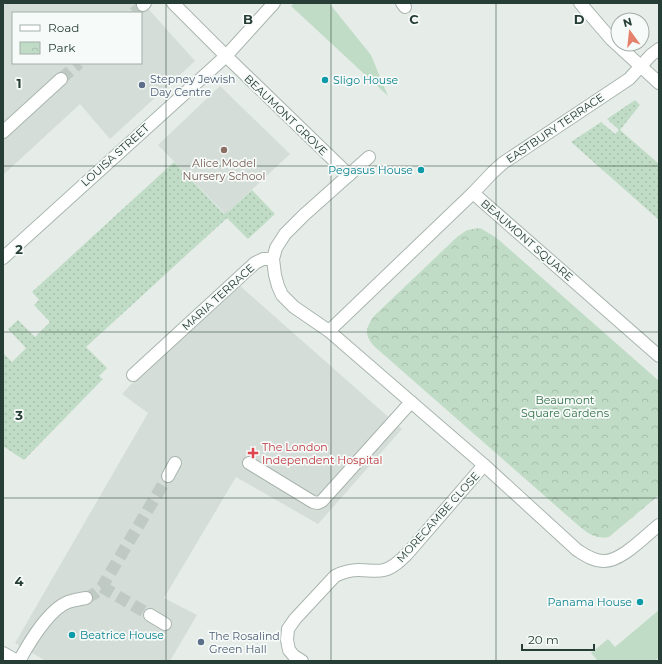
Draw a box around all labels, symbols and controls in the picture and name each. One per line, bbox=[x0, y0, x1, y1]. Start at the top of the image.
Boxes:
text: B bbox=[243, 11, 253, 27]
text: C bbox=[409, 11, 419, 27]
text: D bbox=[574, 11, 585, 27]
legend bbox=[12, 12, 142, 64]
north arrow bbox=[610, 12, 650, 52]
text: N bbox=[621, 14, 634, 30]
text: Road bbox=[48, 20, 79, 35]
text: Park bbox=[48, 40, 76, 55]
place label: Stepney Jewish Day Centre bbox=[150, 72, 235, 99]
street label: BEAUMONT GROVE bbox=[241, 72, 331, 158]
place label: Sligo House bbox=[333, 73, 399, 87]
text: 1 bbox=[16, 75, 22, 91]
marker: Sligo House bbox=[320, 75, 330, 85]
marker: Stepney Jewish Day Centre bbox=[137, 80, 147, 90]
street label: EASTBURY TERRACE bbox=[503, 90, 607, 166]
street label: LOUISA STREET bbox=[78, 120, 153, 189]
marker: Alice Model Nursery School bbox=[219, 145, 229, 155]
place label: Alice Model Nursery School bbox=[183, 156, 265, 183]
place label: Pegasus House bbox=[328, 163, 413, 177]
marker: Pegasus House bbox=[416, 165, 426, 175]
street label: BEAUMONT SQUARE bbox=[478, 196, 576, 284]
text: 2 bbox=[15, 241, 23, 257]
street label: MARIA TERRACE bbox=[179, 261, 257, 333]
park label: Beaumont Square Gardens bbox=[521, 393, 610, 420]
text: 3 bbox=[14, 407, 23, 423]
place label: The London Independent Hospital bbox=[262, 440, 383, 467]
marker: The London Independent Hospital bbox=[247, 447, 259, 459]
street label: MORECAMBE CLOSE bbox=[394, 469, 482, 565]
text: 4 bbox=[15, 573, 24, 589]
place label: Panama House bbox=[548, 595, 632, 609]
marker: Panama House bbox=[635, 597, 645, 607]
scale bar bbox=[522, 626, 594, 652]
place label: Beatrice House bbox=[80, 628, 164, 642]
place label: The Rosalind Green Hall bbox=[209, 629, 280, 656]
marker: Beatrice House bbox=[67, 630, 77, 640]
text: 20 m bbox=[528, 632, 559, 647]
marker: The Rosalind Green Hall bbox=[196, 637, 206, 647]

